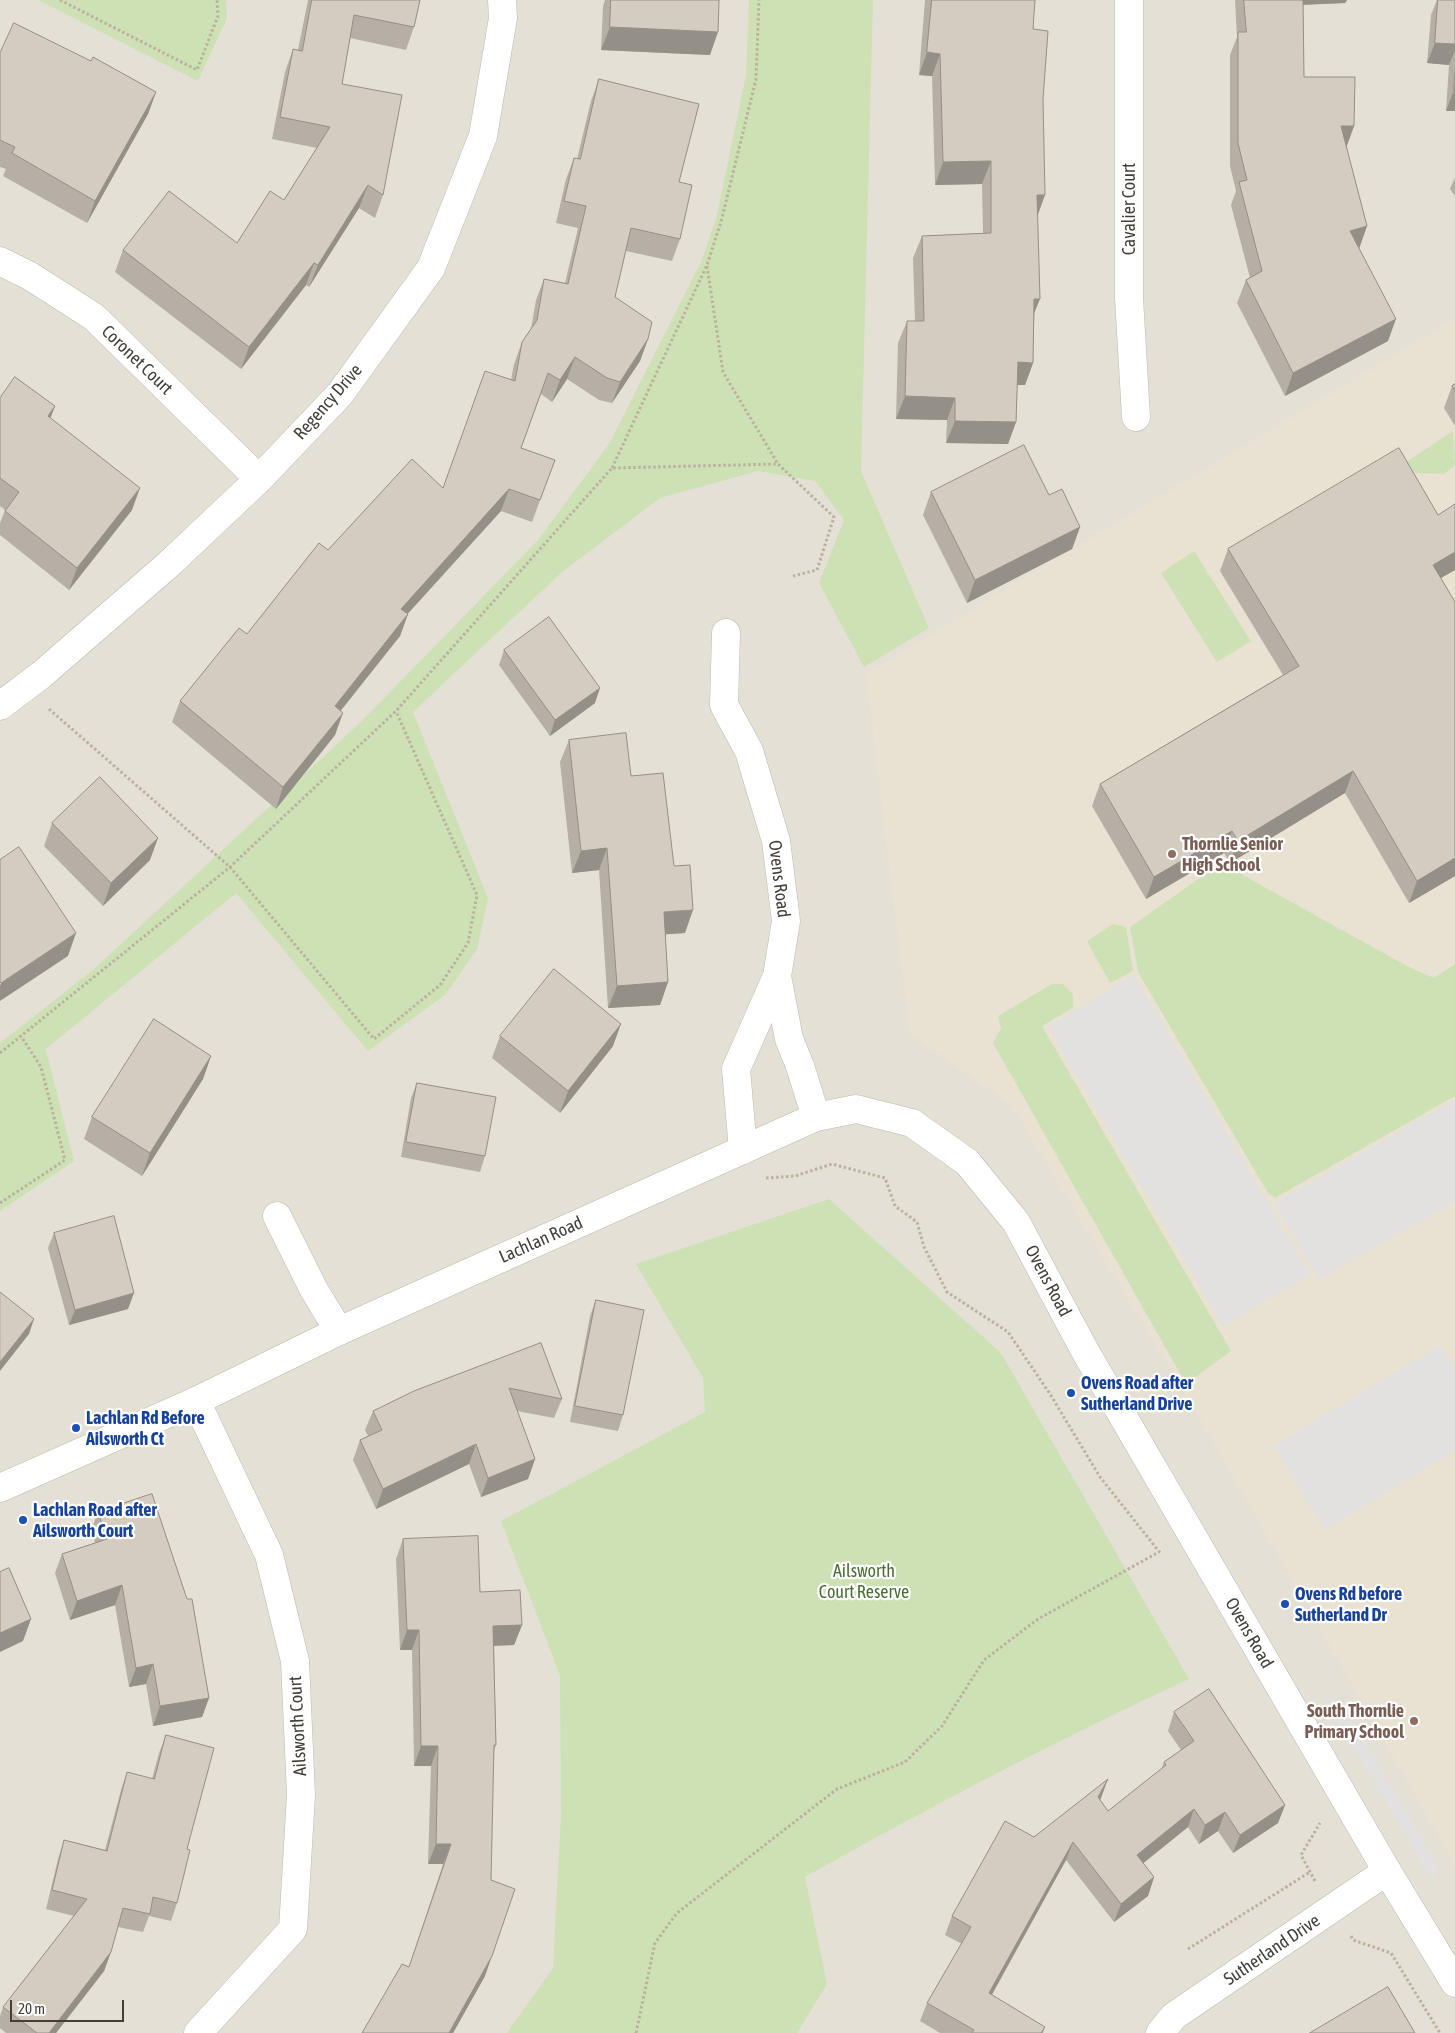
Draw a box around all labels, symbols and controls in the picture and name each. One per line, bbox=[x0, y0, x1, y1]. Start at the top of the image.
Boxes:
street label: Cavalier Court bbox=[1118, 163, 1140, 255]
street label: Coronet Court bbox=[97, 321, 177, 399]
street label: Regency Drive bbox=[289, 360, 367, 444]
place label: Thornlie Senior High School bbox=[1182, 833, 1283, 876]
street label: Ovens Road bbox=[764, 839, 794, 919]
marker: Thornlie Senior High School bbox=[1166, 848, 1178, 860]
street label: Lachlan Road bbox=[496, 1212, 586, 1268]
street label: Ovens Road bbox=[1020, 1242, 1076, 1320]
place label: Ovens Road after Sutherland Drive bbox=[1081, 1372, 1193, 1415]
marker: Ovens Road after Sutherland Drive bbox=[1065, 1387, 1077, 1399]
place label: Lachlan Rd Before Ailsworth Ct bbox=[86, 1407, 205, 1450]
marker: Lachlan Rd Before Ailsworth Ct bbox=[70, 1422, 82, 1434]
place label: Lachlan Road after Ailsworth Court bbox=[33, 1499, 157, 1542]
marker: Lachlan Road after Ailsworth Court bbox=[17, 1514, 29, 1526]
park label: Ailsworth Court Reserve bbox=[819, 1560, 909, 1602]
place label: Ovens Rd before Sutherland Dr bbox=[1295, 1583, 1402, 1626]
street label: Ovens Road bbox=[1220, 1594, 1278, 1672]
marker: Ovens Rd before Sutherland Dr bbox=[1279, 1598, 1291, 1610]
street label: Ailsworth Court bbox=[285, 1675, 311, 1777]
place label: South Thornlie Primary School bbox=[1305, 1700, 1404, 1742]
marker: South Thornlie Primary School bbox=[1408, 1715, 1420, 1727]
street label: Sutherland Drive bbox=[1220, 1910, 1324, 1990]
scale bar bbox=[12, 1990, 126, 2022]
text: 20 m bbox=[18, 2000, 45, 2017]

